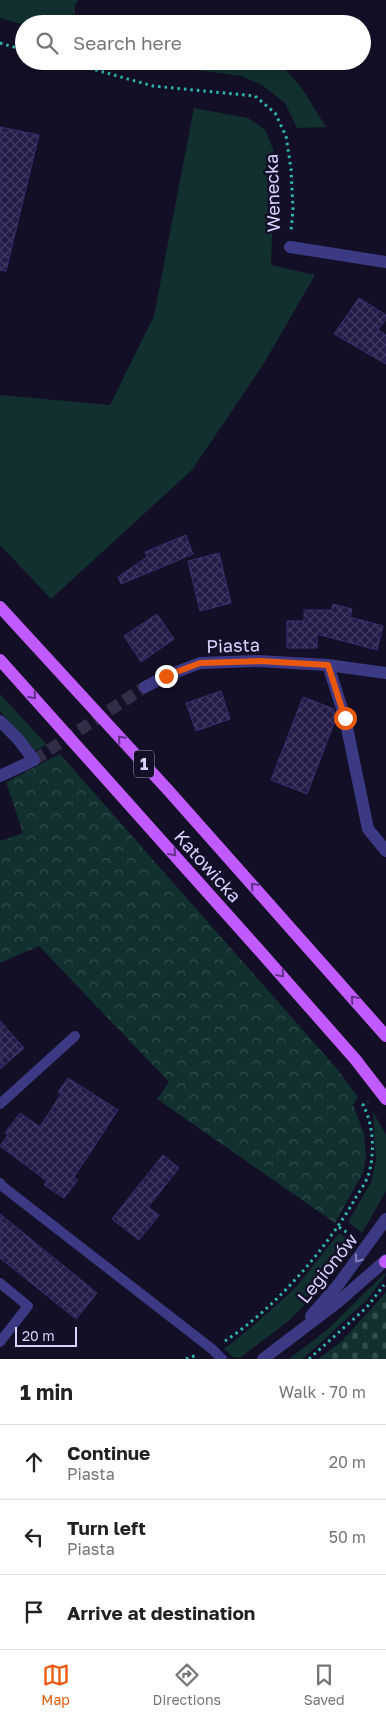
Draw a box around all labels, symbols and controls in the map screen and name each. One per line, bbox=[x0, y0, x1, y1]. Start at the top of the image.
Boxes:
search box bbox=[15, 15, 371, 70]
icon: search bbox=[33, 29, 61, 57]
text: Search here bbox=[73, 31, 182, 54]
street label: Wenecka bbox=[260, 153, 284, 233]
street label: Piasta bbox=[206, 633, 260, 657]
route end bbox=[155, 665, 178, 688]
one-way arrow bbox=[27, 690, 36, 699]
route start bbox=[334, 707, 357, 730]
one-way arrow bbox=[118, 736, 127, 745]
road number: 1 bbox=[134, 751, 154, 778]
street label: Katowicka bbox=[170, 825, 246, 907]
one-way arrow bbox=[167, 847, 176, 856]
one-way arrow bbox=[250, 882, 259, 891]
one-way arrow bbox=[275, 969, 284, 978]
one-way arrow bbox=[351, 996, 360, 1005]
street label: Legionów bbox=[292, 1228, 362, 1307]
one-way arrow bbox=[355, 1253, 363, 1262]
scale bar bbox=[15, 1324, 78, 1347]
text: 20 m bbox=[22, 1327, 55, 1344]
text: 1 min bbox=[20, 1379, 73, 1405]
text: Walk · 70 m bbox=[279, 1382, 366, 1402]
text: Continue bbox=[67, 1441, 150, 1464]
icon: ahead bbox=[20, 1448, 48, 1476]
text: 20 m bbox=[329, 1452, 366, 1472]
text: Piasta bbox=[67, 1464, 115, 1484]
text: Turn left bbox=[67, 1516, 146, 1539]
icon: left bbox=[20, 1523, 48, 1551]
text: 50 m bbox=[329, 1527, 366, 1547]
text: Piasta bbox=[67, 1539, 115, 1559]
icon: arrive bbox=[20, 1598, 48, 1626]
text: Arrive at destination bbox=[67, 1601, 255, 1624]
tab: Map bbox=[41, 1661, 70, 1708]
tab: Directions bbox=[153, 1661, 221, 1708]
tab: Saved bbox=[304, 1661, 345, 1708]

